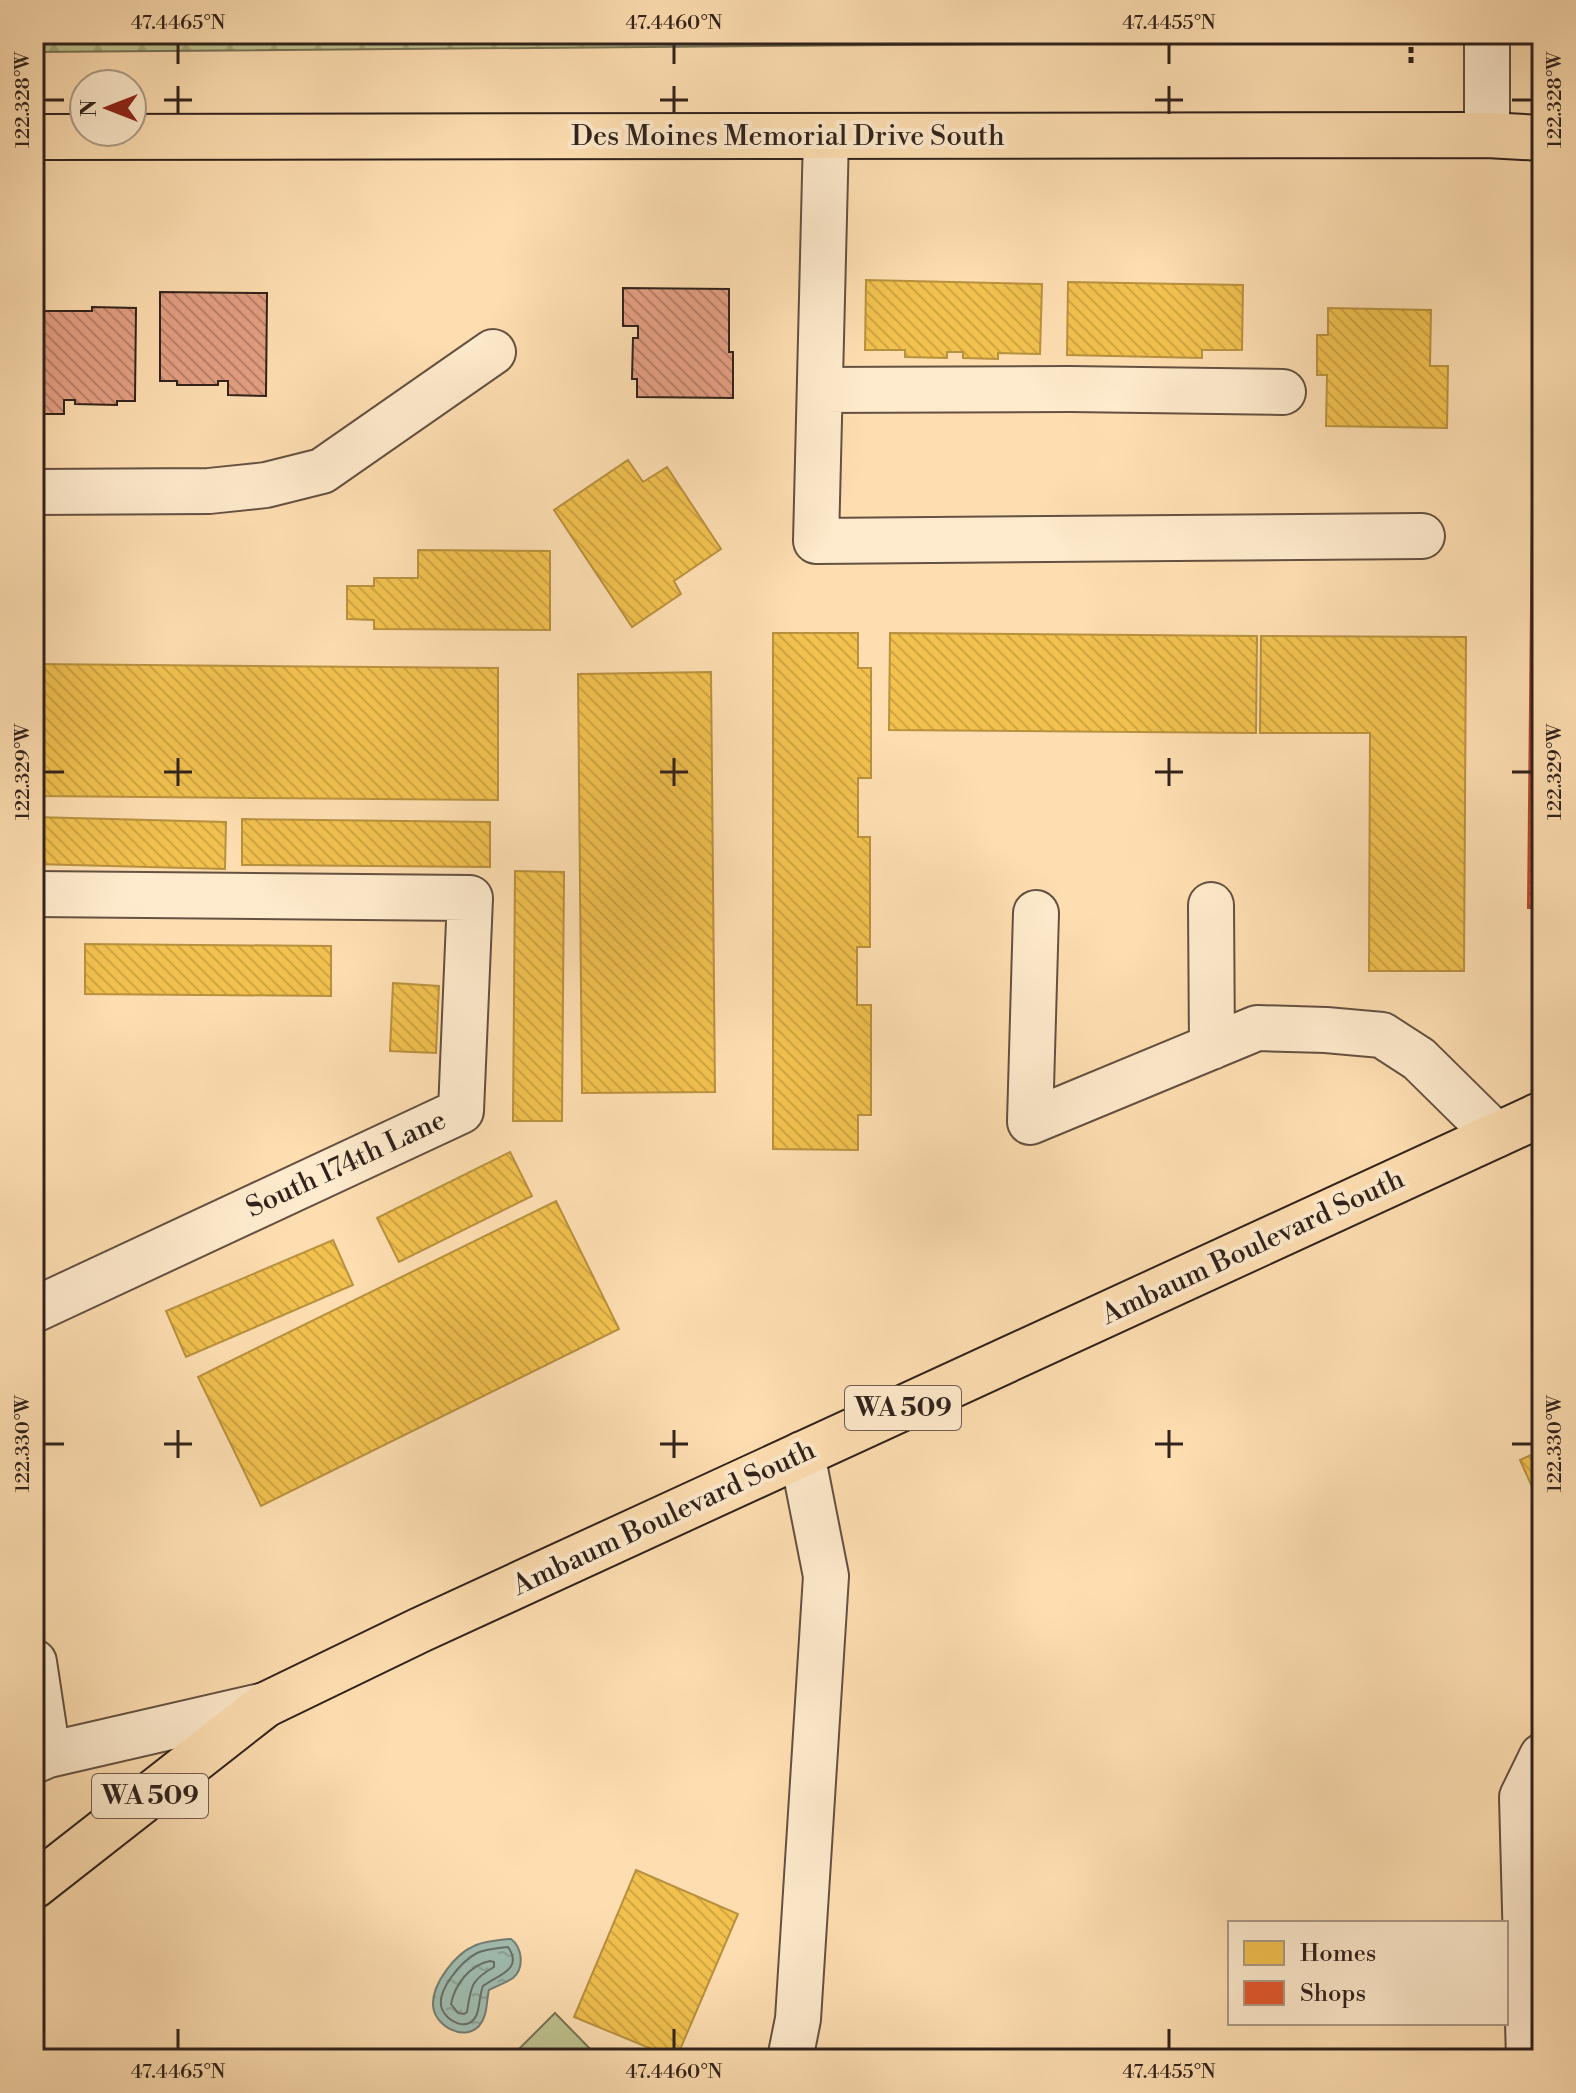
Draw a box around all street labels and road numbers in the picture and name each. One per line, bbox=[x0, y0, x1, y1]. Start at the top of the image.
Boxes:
street label: Des Moines Memorial Drive South bbox=[571, 119, 1005, 154]
street label: South 174th Lane bbox=[240, 1102, 452, 1226]
street label: Ambaum Boulevard South bbox=[1095, 1161, 1410, 1333]
road number: WA 509 bbox=[845, 1386, 961, 1430]
street label: Ambaum Boulevard South bbox=[506, 1432, 821, 1604]
road number: WA 509 bbox=[92, 1774, 208, 1818]

